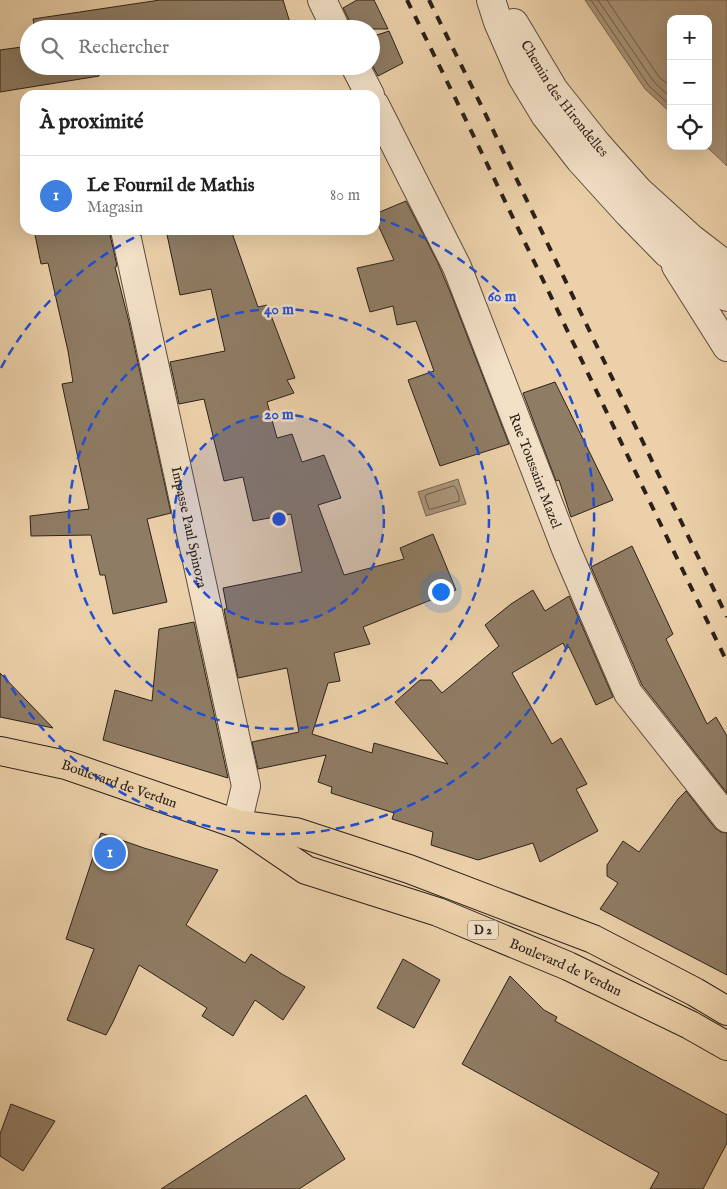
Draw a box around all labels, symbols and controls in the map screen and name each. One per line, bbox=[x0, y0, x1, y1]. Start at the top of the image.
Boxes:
map controls bbox=[667, 15, 712, 150]
button: + bbox=[667, 15, 712, 60]
search box bbox=[20, 20, 380, 75]
icon: search bbox=[38, 34, 66, 62]
text: Rechercher bbox=[78, 36, 169, 60]
street label: Chemin des Hirondelles bbox=[516, 37, 612, 161]
button: − bbox=[667, 60, 712, 105]
button: locate bbox=[667, 105, 712, 150]
text: À proximité bbox=[40, 109, 143, 136]
text: Le Fournil de Mathis bbox=[87, 174, 254, 198]
text: 1 bbox=[53, 186, 59, 206]
text: 80 m bbox=[330, 186, 360, 206]
text: Magasin bbox=[87, 198, 143, 218]
text: 60 m bbox=[488, 287, 517, 306]
text: 40 m bbox=[264, 300, 294, 319]
text: 20 m bbox=[264, 405, 294, 424]
street label: Rue Toussaint Mazel bbox=[504, 411, 565, 531]
street label: Impasse Paul Spinoza bbox=[167, 465, 211, 591]
centre of rings bbox=[270, 510, 288, 528]
your location bbox=[428, 579, 454, 605]
street label: Boulevard de Verdun bbox=[59, 756, 180, 813]
pin: 1 bbox=[94, 834, 126, 872]
road number: D 2 bbox=[468, 920, 498, 940]
street label: Boulevard de Verdun bbox=[507, 935, 625, 1001]

